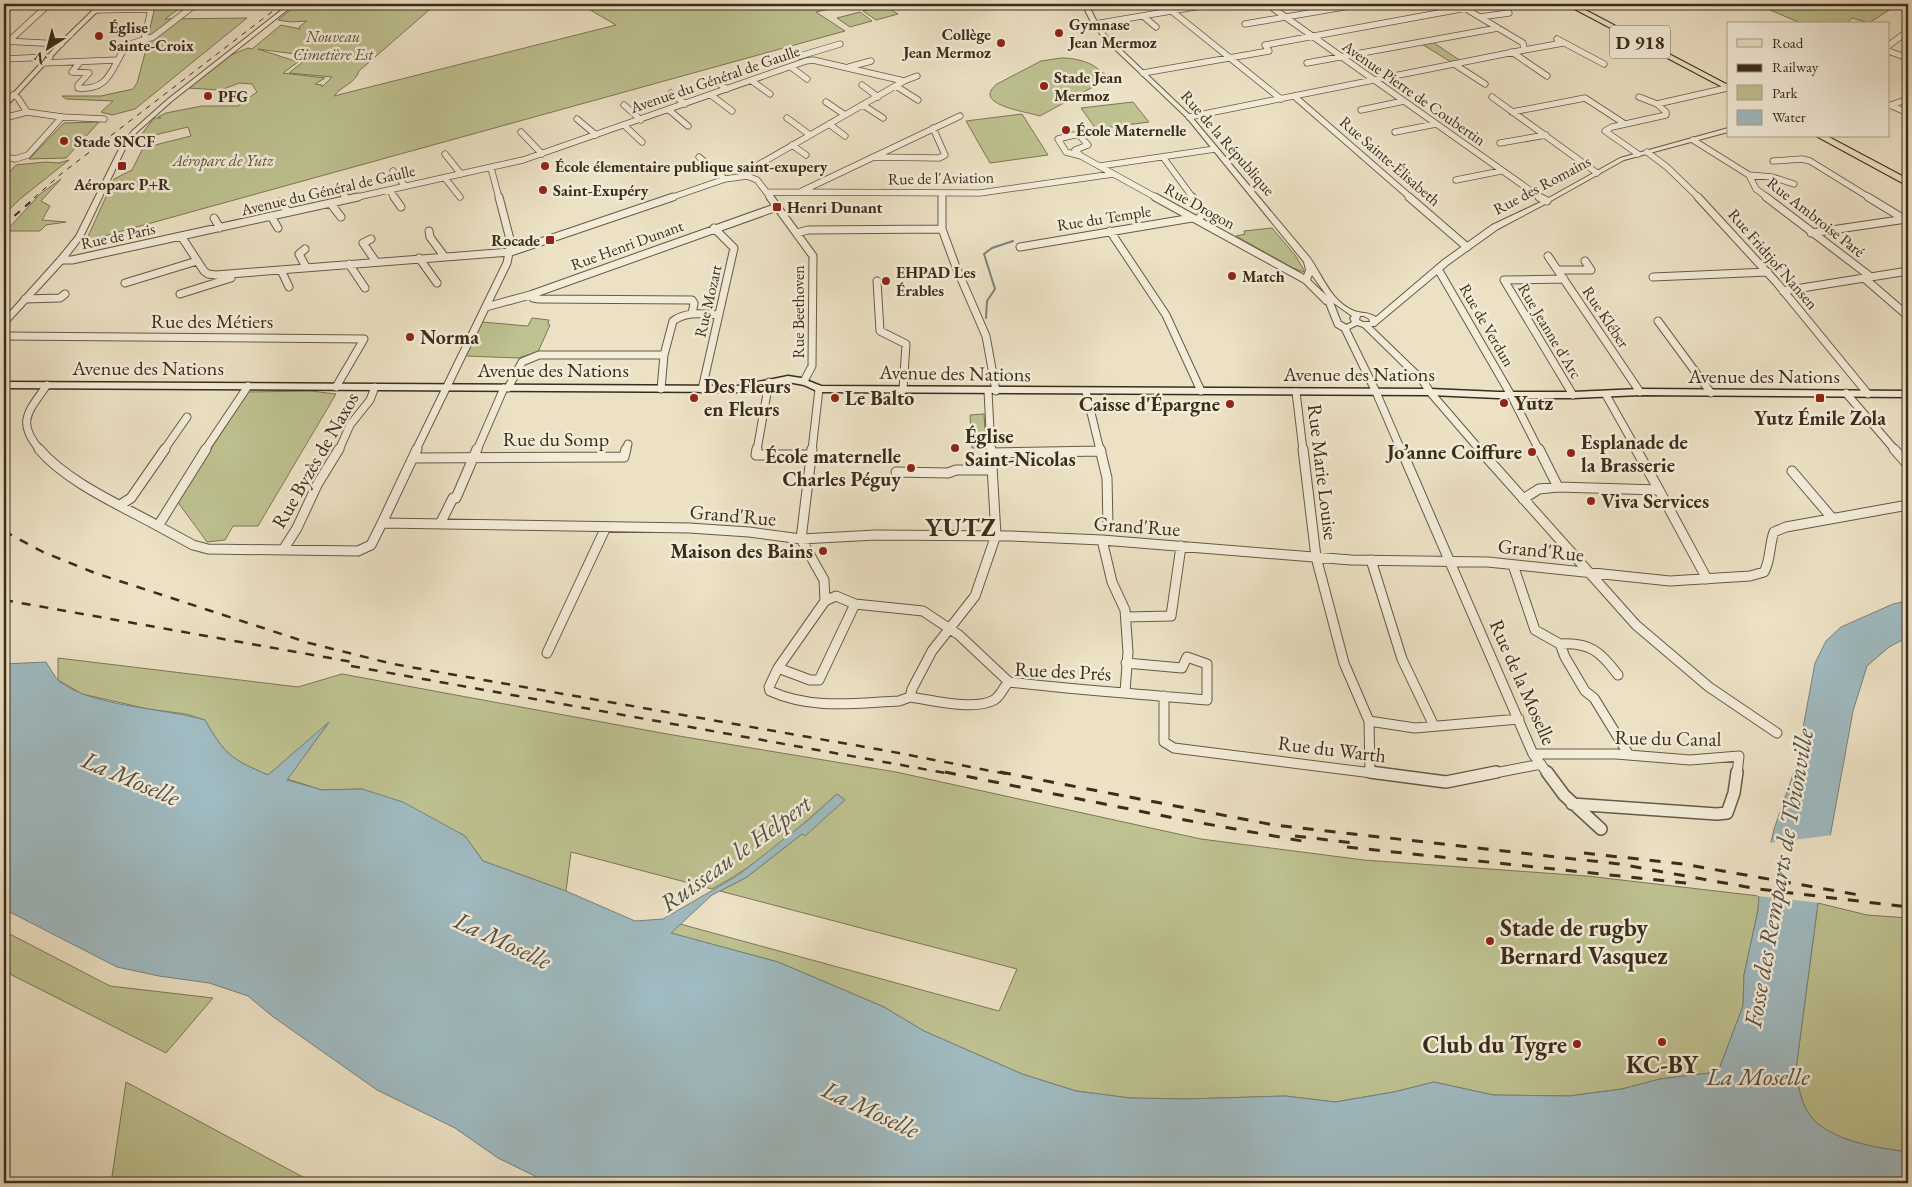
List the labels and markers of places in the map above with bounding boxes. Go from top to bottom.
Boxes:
place label: Gymnase Jean Mermoz [1067,14,1157,53]
place label: Église Sainte-Croix [109,17,194,56]
place label: Collège Jean Mermoz [901,24,991,63]
marker: Gymnase Jean Mermoz [1053,27,1065,39]
marker: Église Sainte-Croix [93,30,105,42]
marker: Collège Jean Mermoz [995,37,1007,49]
place label: Stade Jean Mermoz [1054,67,1122,106]
marker: Stade Jean Mermoz [1038,80,1050,92]
place label: PFG [218,86,248,107]
marker: PFG [202,90,214,102]
place label: École Maternelle [1076,120,1186,141]
marker: École Maternelle [1060,124,1072,136]
place label: Stade SNCF [74,131,155,152]
marker: Stade SNCF [58,135,70,147]
place label: École élementaire publique saint-exupery [555,156,828,177]
marker: Aéroparc P+R [116,160,128,172]
marker: École élementaire publique saint-exupery [539,160,551,172]
place label: Aéroparc P+R [73,174,171,195]
place label: Saint-Exupéry [553,180,649,201]
marker: Saint-Exupéry [537,184,549,196]
place label: Henri Dunant [787,197,883,218]
marker: Henri Dunant [771,201,783,213]
place label: Rocade [491,230,540,251]
marker: Rocade [544,234,556,246]
place label: EHPAD Les Érables [896,262,976,301]
place label: Match [1242,266,1285,287]
marker: Match [1226,270,1238,282]
marker: EHPAD Les Érables [880,275,892,287]
place label: Norma [420,324,479,350]
marker: Norma [404,331,416,343]
place label: Des Fleurs en Fleurs [704,373,791,422]
place label: Le Balto [845,385,914,411]
place label: Yutz [1514,390,1553,416]
place label: Caisse d'Épargne [1079,391,1220,417]
marker: Des Fleurs en Fleurs [688,392,700,404]
marker: Le Balto [829,392,841,404]
marker: Yutz Émile Zola [1814,392,1826,404]
marker: Yutz [1498,397,1510,409]
marker: Caisse d'Épargne [1224,398,1236,410]
place label: Yutz Émile Zola [1754,405,1886,431]
place label: Église Saint-Nicolas [965,423,1076,472]
place label: Esplanade de la Brasserie [1581,429,1688,478]
place label: Jo’anne Coiffure [1385,439,1522,465]
marker: Église Saint-Nicolas [949,442,961,454]
place label: École maternelle Charles Péguy [765,443,901,492]
marker: Jo’anne Coiffure [1526,446,1538,458]
marker: Esplanade de la Brasserie [1565,447,1577,459]
marker: École maternelle Charles Péguy [905,462,917,474]
place label: Viva Services [1601,488,1709,514]
marker: Viva Services [1585,495,1597,507]
place label: Maison des Bains [670,538,813,564]
marker: Maison des Bains [817,545,829,557]
place label: Stade de rugby Bernard Vasquez [1500,912,1668,972]
marker: Stade de rugby Bernard Vasquez [1484,935,1496,947]
place label: Club du Tygre [1423,1029,1567,1061]
marker: KC-BY [1656,1036,1668,1048]
marker: Club du Tygre [1571,1038,1583,1050]
place label: KC-BY [1626,1049,1699,1080]

